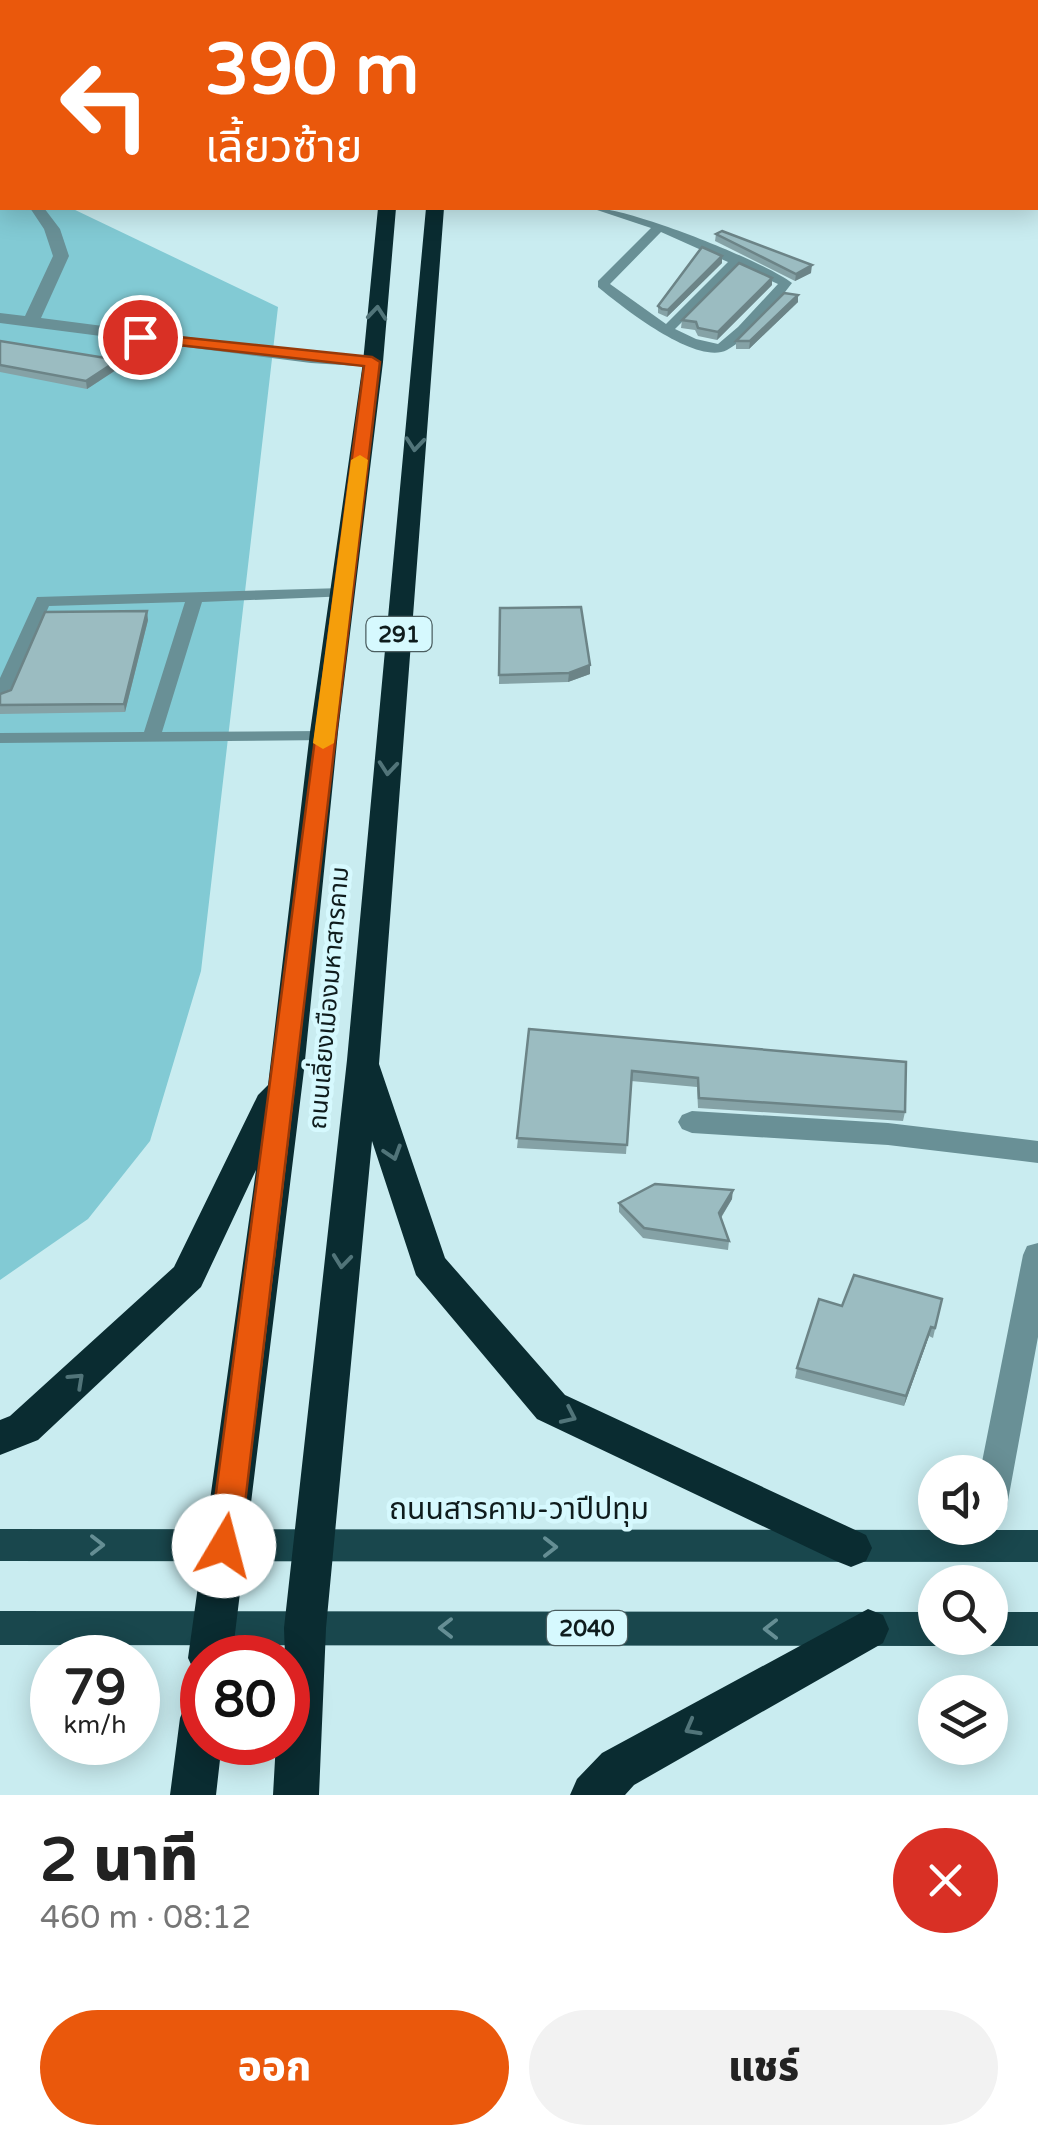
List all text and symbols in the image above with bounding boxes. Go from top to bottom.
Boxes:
text: 390 m [205,29,419,113]
icon: left [40,40,170,170]
text: เลี้ยวซ้าย [205,121,362,175]
pin [98,295,183,380]
one-way arrow [366,305,388,321]
icon: arrive [113,310,168,365]
one-way arrow [405,437,427,453]
road number: 291 [366,617,432,651]
one-way arrow [378,760,399,776]
street label: ถนนเลี่ยงเมืองมหาสารคาม [300,865,355,1131]
one-way arrow [382,1143,402,1160]
one-way arrow [332,1254,353,1270]
one-way arrow [65,1373,84,1391]
one-way arrow [559,1403,577,1423]
map controls [918,1455,1008,1765]
button: sound [918,1455,1008,1545]
street label: ถนนสารคาม-วาปีปทุม [389,1491,649,1528]
position arrow [172,1494,276,1598]
one-way arrow [90,1534,106,1556]
one-way arrow [542,1536,558,1558]
button: search [918,1565,1008,1655]
road number: 2040 [547,1611,627,1645]
one-way arrow [437,1617,452,1639]
one-way arrow [762,1618,778,1640]
speed limit sign: 80 [180,1635,310,1765]
text: 79 [64,1658,126,1718]
button: layers [918,1675,1008,1765]
text: km/h [64,1710,126,1740]
one-way arrow [684,1715,702,1735]
text: 2 นาที [40,1825,199,1897]
button: close [893,1828,998,1933]
text: 460 m · 08:12 [40,1899,252,1937]
button: ออก [40,2010,509,2125]
button: แชร์ [529,2010,998,2125]

